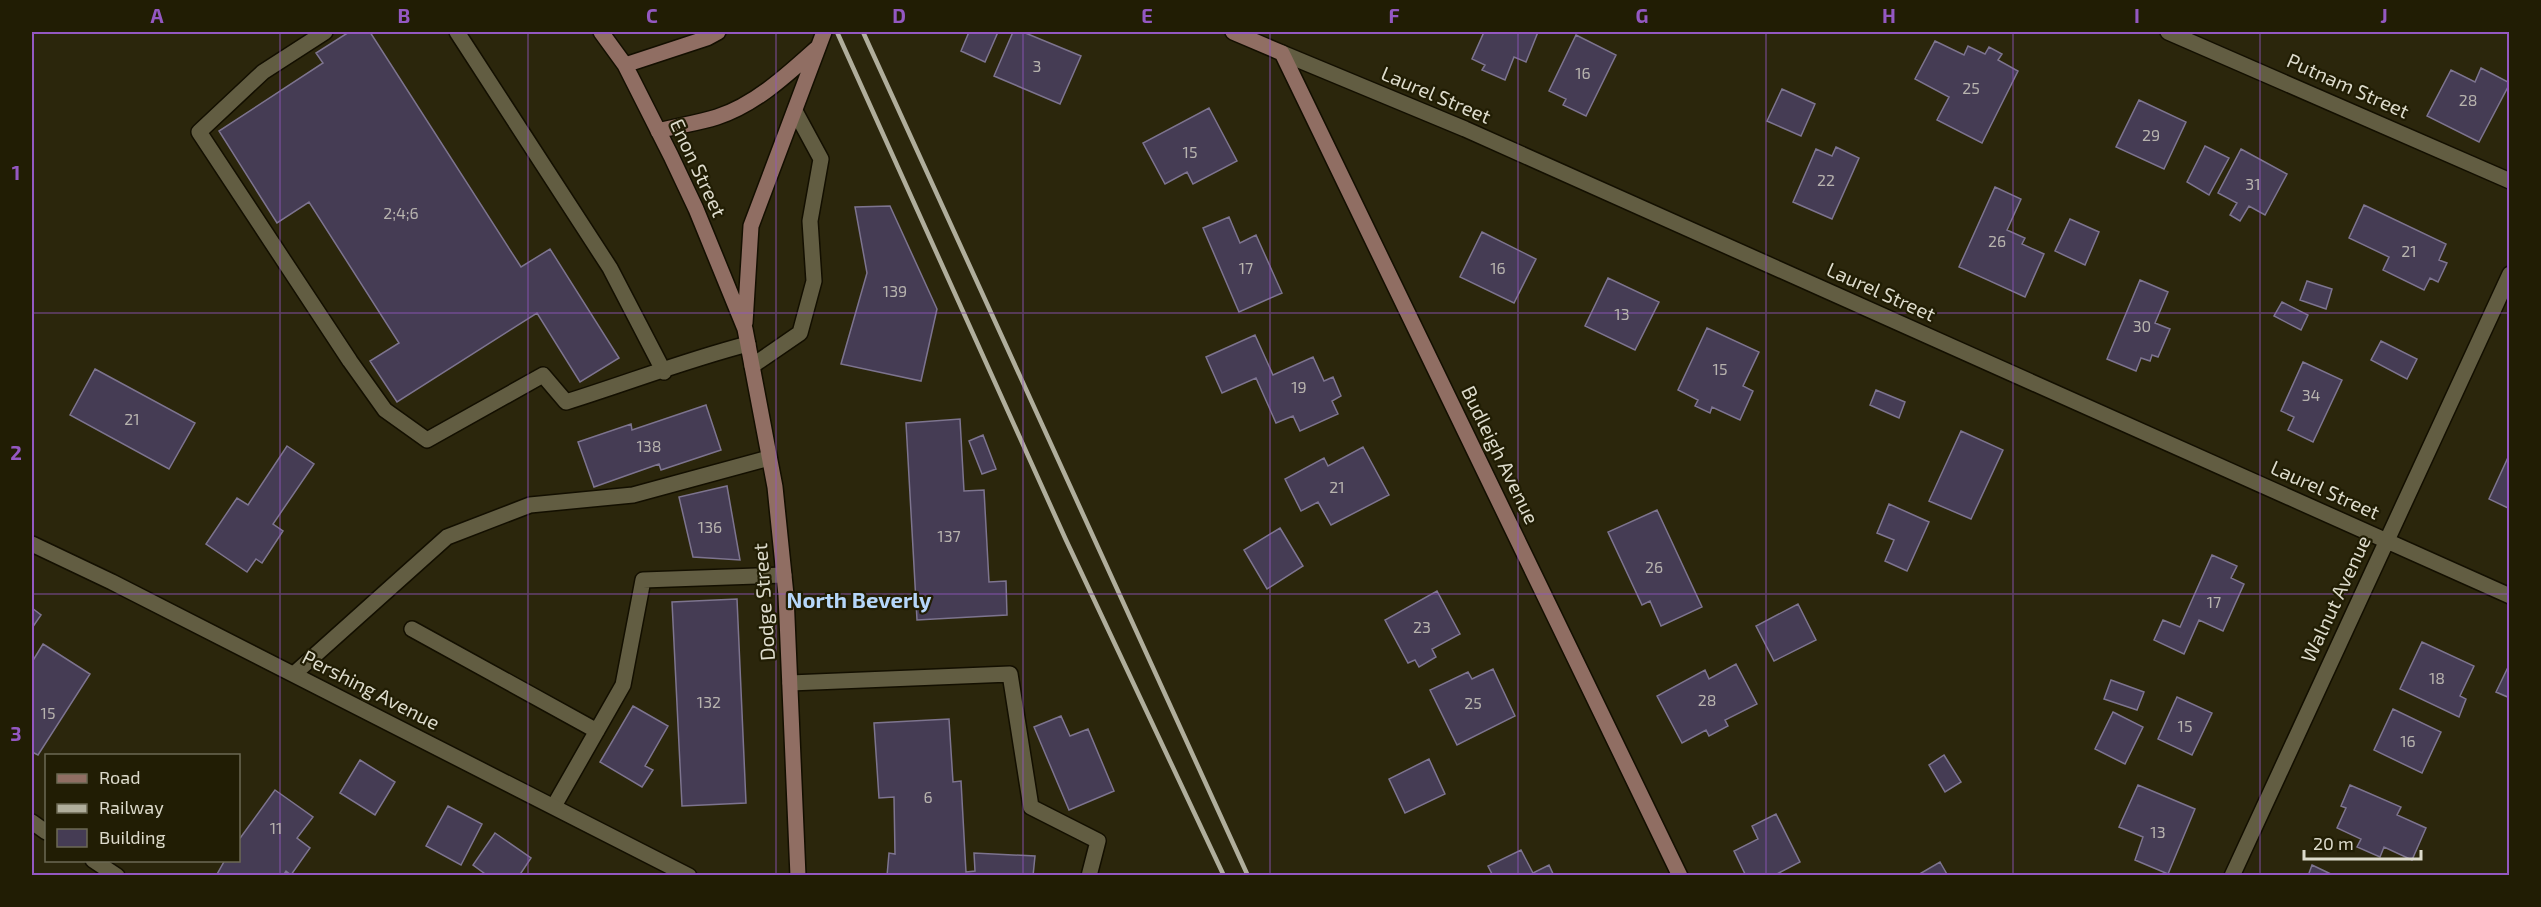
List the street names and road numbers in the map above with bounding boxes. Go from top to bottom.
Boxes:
street label: Putnam Street [2284,47,2413,123]
street label: Laurel Street [1378,60,1495,128]
street label: Enon Street [666,115,732,221]
street label: Laurel Street [1823,256,1940,326]
street label: Budleigh Avenue [1457,382,1545,528]
street label: Laurel Street [2267,454,2384,524]
street label: Walnut Avenue [2295,531,2375,666]
street label: Dodge Street [747,542,779,662]
street label: Pershing Avenue [299,644,444,734]

